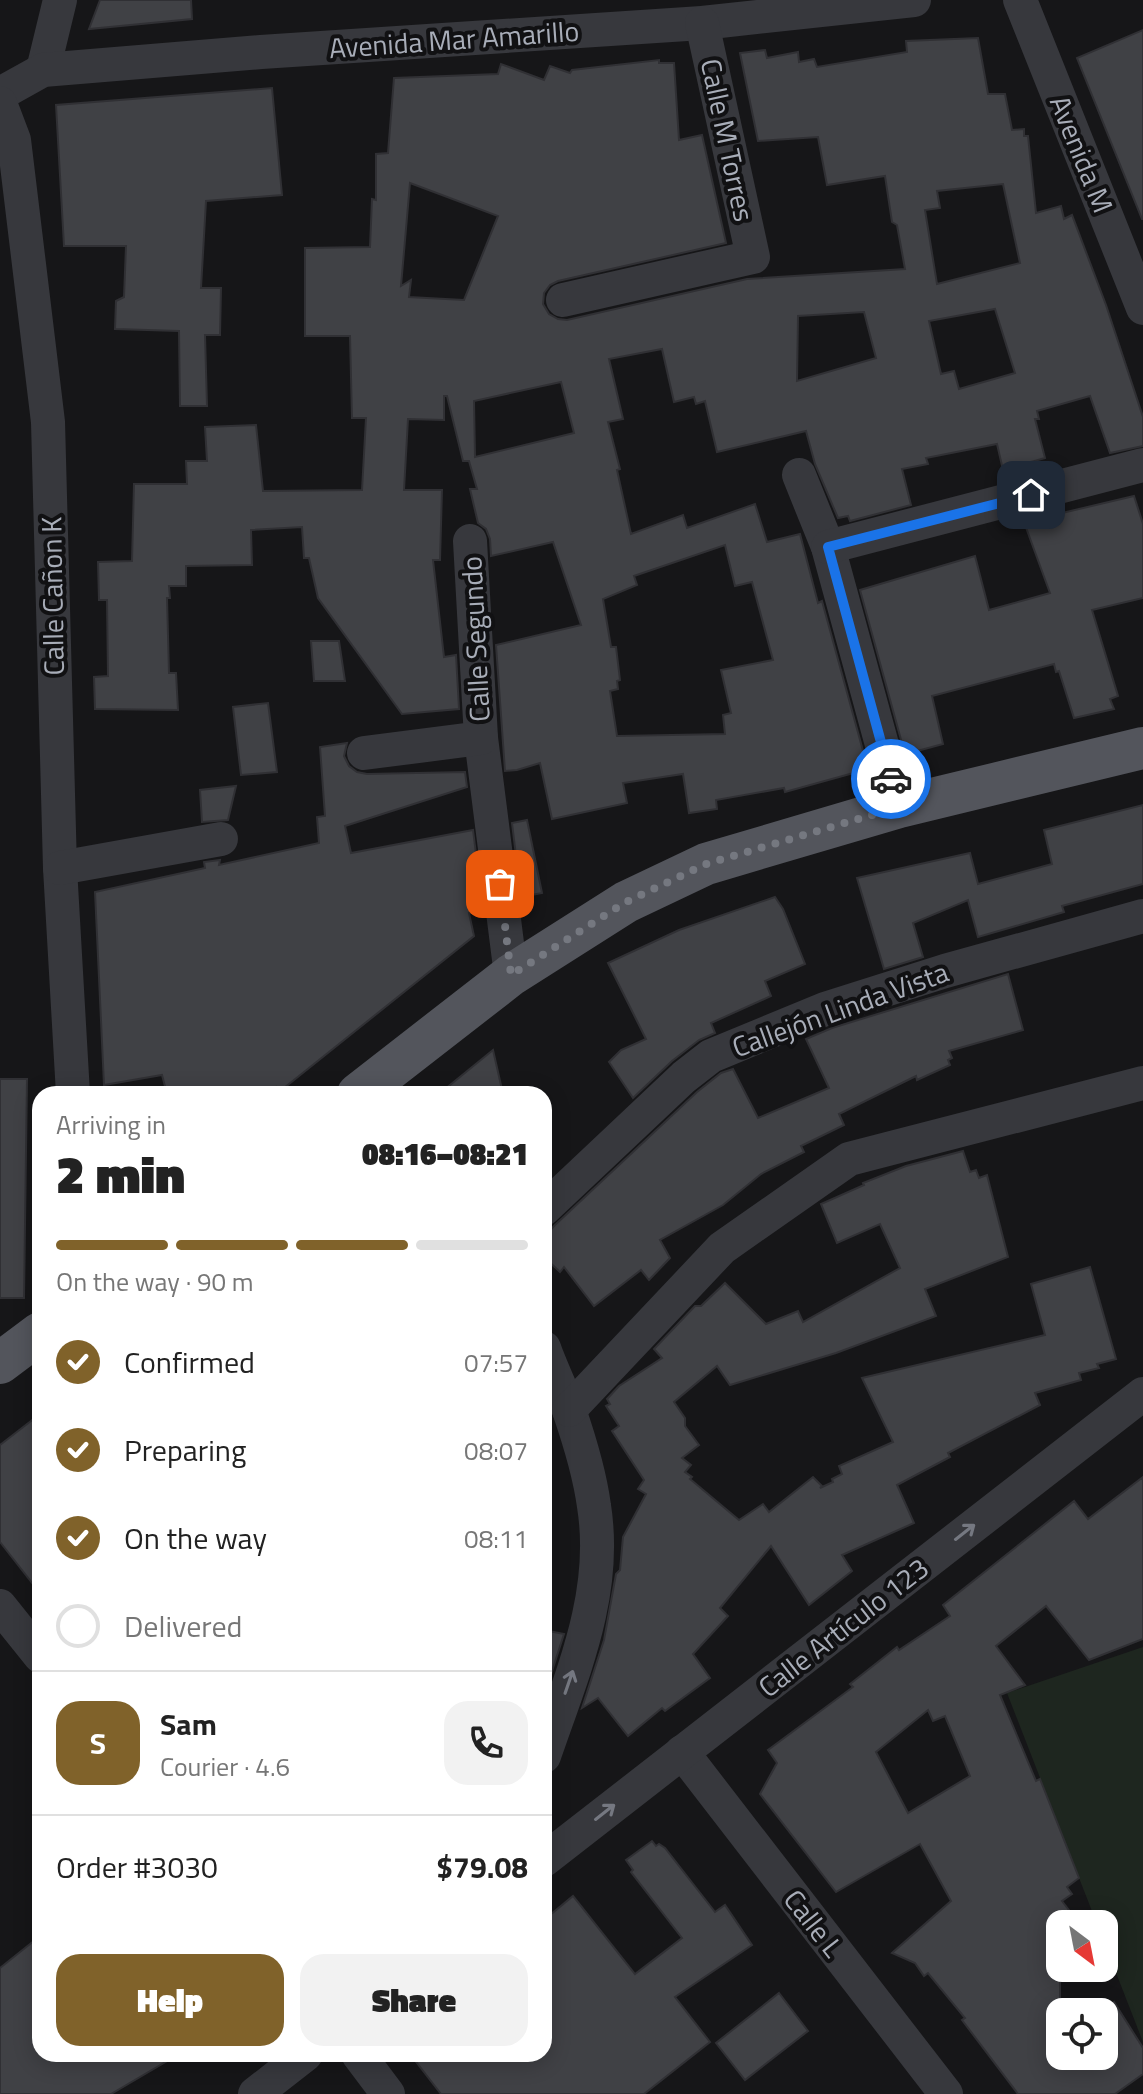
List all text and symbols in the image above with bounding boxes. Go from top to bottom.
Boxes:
street label: Avenida Mar Amarillo [327,9,581,69]
street label: Calle M Torres [690,55,766,225]
street label: Avenida M [1039,89,1125,219]
pin [997,461,1065,529]
icon: home [1009,473,1053,517]
street label: Calle Cañon K [29,516,75,676]
street label: Calle Segundo [449,555,501,723]
courier [851,739,931,819]
icon: car [869,757,913,801]
pin [466,850,534,918]
icon: bag [478,862,522,906]
street label: Callejón Linda Vista [726,950,954,1068]
text: Arriving in [56,1105,166,1144]
text: 08:16–08:21 [362,1131,528,1177]
text: 2 min [56,1134,185,1213]
text: On the way · 90 m [56,1262,254,1301]
text: Confirmed [124,1339,255,1385]
icon: check [56,1340,100,1384]
text: 07:57 [464,1343,528,1382]
text: Preparing [124,1427,246,1473]
icon: check [56,1428,100,1472]
text: 08:07 [464,1431,528,1470]
text: On the way [124,1515,267,1561]
icon: check [56,1516,100,1560]
text: 08:11 [464,1519,528,1558]
one-way arrow [954,1524,975,1541]
street label: Calle Artículo 123 [748,1547,938,1707]
text: Delivered [124,1603,242,1649]
one-way arrow [562,1670,577,1695]
text: Sam [160,1701,217,1747]
button: phone [444,1701,528,1785]
text: S [90,1720,106,1766]
text: Courier · 4.6 [160,1747,290,1786]
one-way arrow [594,1804,616,1821]
text: Order #3030 [56,1844,218,1890]
text: $79.08 [436,1844,528,1890]
street label: Calle L [774,1880,855,1967]
north arrow [1046,1910,1118,1982]
map controls [1046,1910,1118,2070]
button: Help [56,1954,284,2046]
button: Share [300,1954,528,2046]
button: locate [1046,1998,1118,2070]

